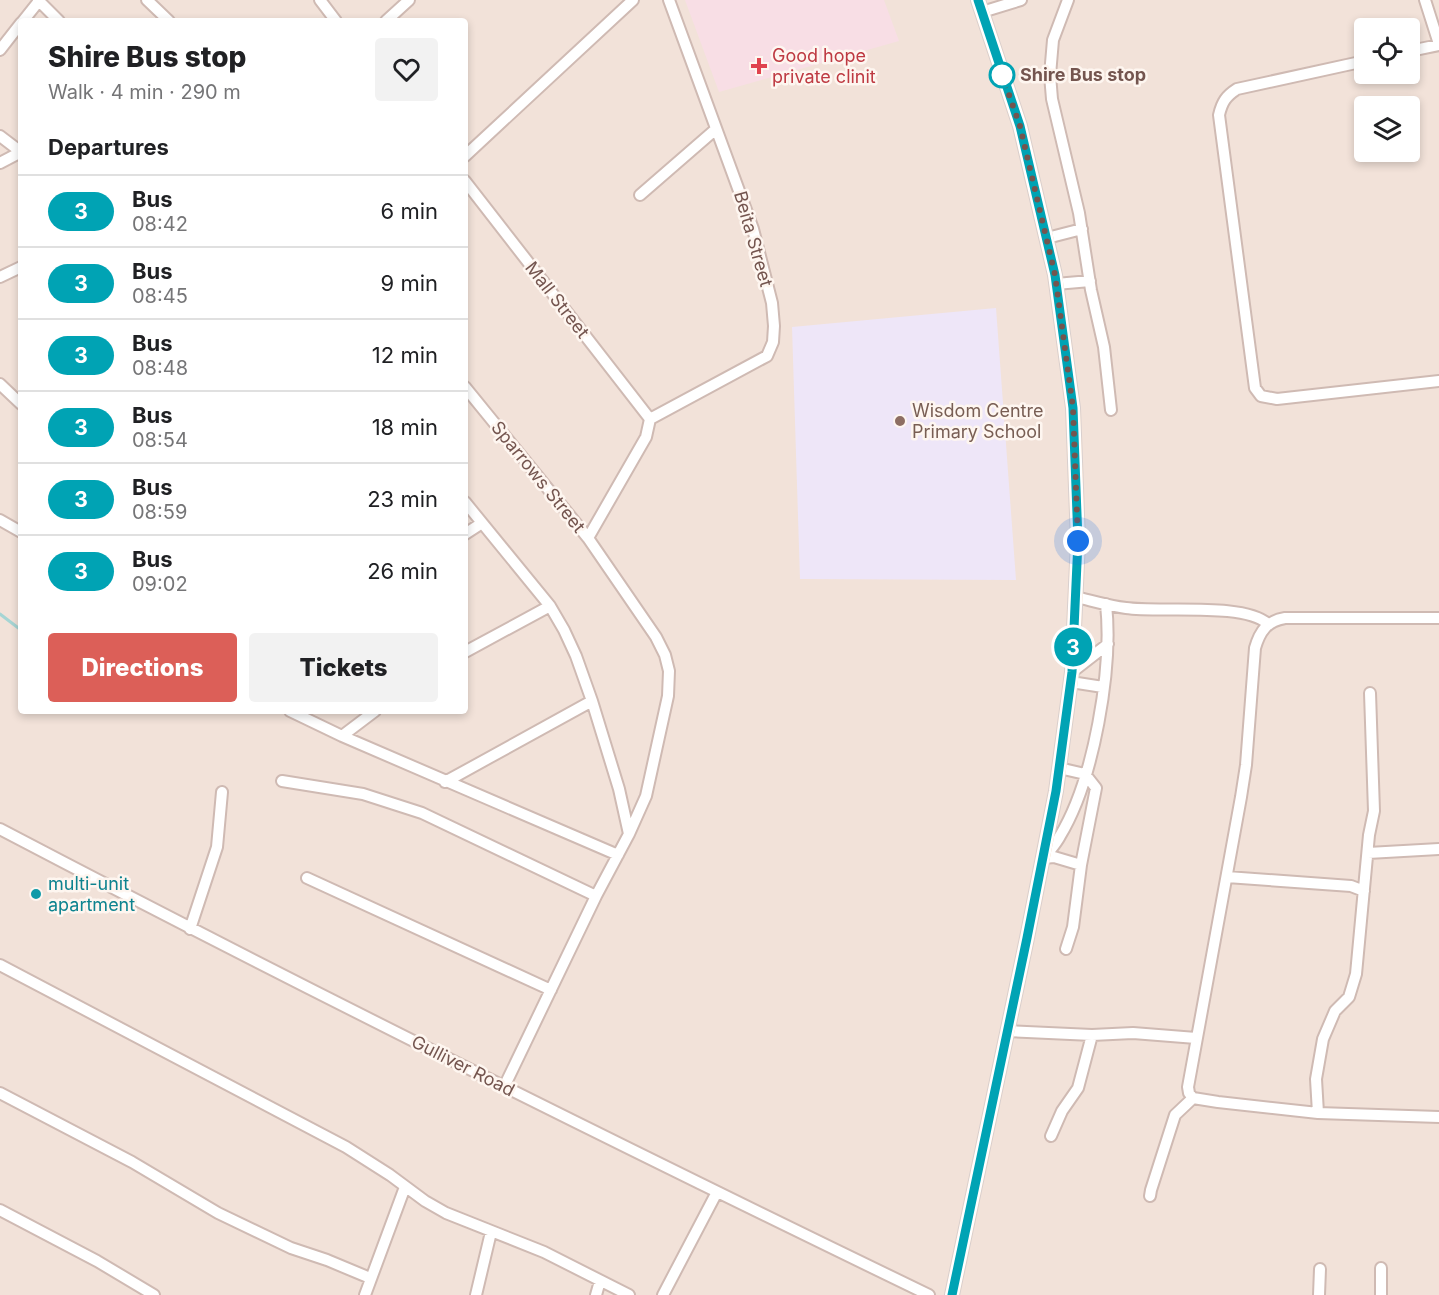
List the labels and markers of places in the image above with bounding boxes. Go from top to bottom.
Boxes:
place label: Good hope private clinit [772,45,876,87]
marker: Good hope private clinit [750,57,768,75]
marker: Shire Bus stop [989,62,1015,88]
place label: Shire Bus stop [1020,64,1146,85]
place label: Wisdom Centre Primary School [912,400,1043,442]
marker: Wisdom Centre Primary School [893,414,907,428]
place label: multi-unit apartment [48,873,135,915]
marker: multi-unit apartment [29,887,43,901]

